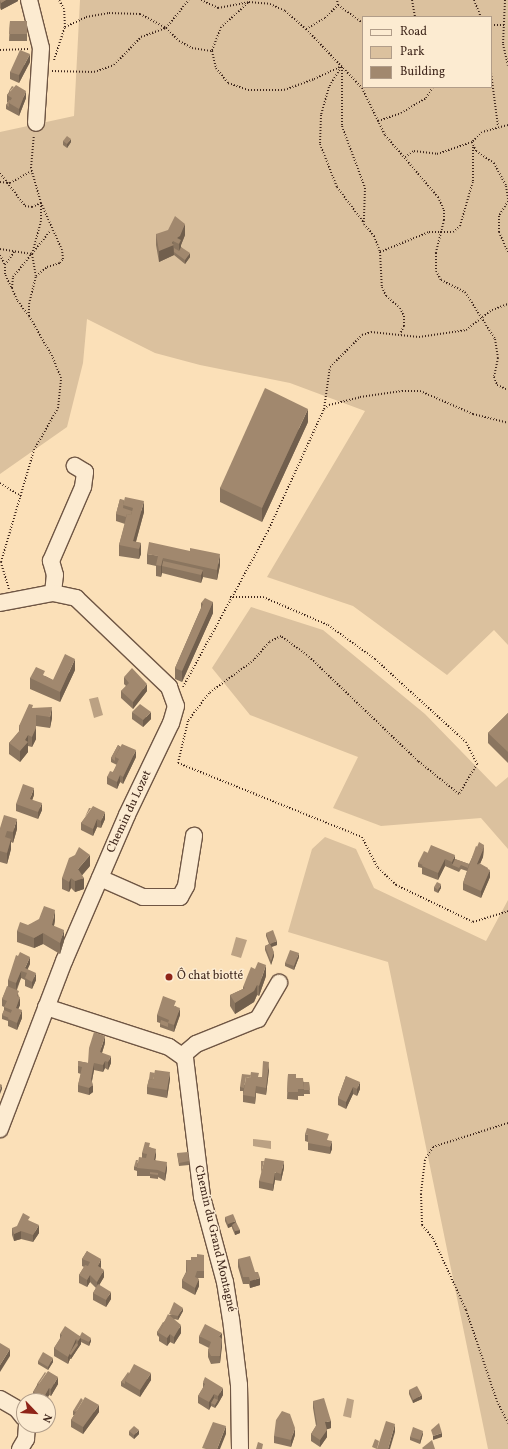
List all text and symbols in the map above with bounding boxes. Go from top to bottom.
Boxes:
legend [362,16,492,88]
text: Road [400,24,427,40]
text: Park [400,44,425,60]
text: Building [400,64,445,80]
street label: Chemin du Lozet [105,768,155,856]
place label: Ô chat biotté [177,970,243,984]
marker: Ô chat biotté [164,972,174,982]
street label: Chemin du Grand Montagné [190,1164,238,1314]
north arrow [16,1393,56,1433]
text: N [38,1411,55,1425]

